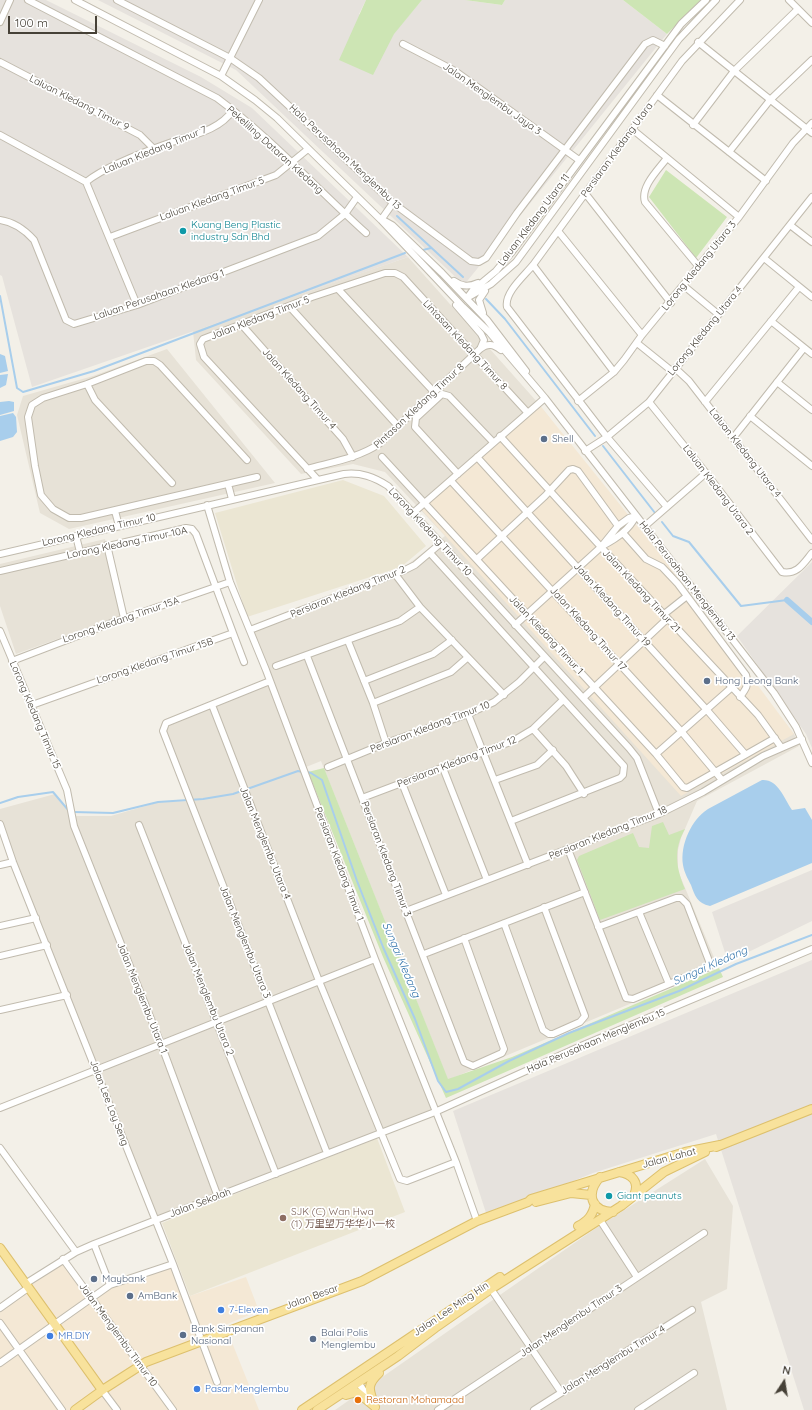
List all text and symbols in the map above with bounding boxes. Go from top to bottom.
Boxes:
scale bar [10,8,99,34]
text: 100 m [15,15,48,30]
street label: Jalan Menglembu Jaya 3 [440,60,544,138]
street label: Laluan Kledang Timur 9 [27,73,131,133]
street label: Persiaran Kledang Utara [579,100,655,200]
street label: Hala Perusahaan Menglembu 13 [286,102,404,212]
street label: Pekeliling Dataran Kledang [224,103,326,197]
street label: Laluan Kledang Timur 7 [102,124,208,176]
street label: Laluan Kledang Utara 11 [496,172,572,268]
street label: Laluan Kledang Timur 5 [158,174,266,224]
place label: Kuang Beng Plastic industry Sdn Bhd [191,219,281,242]
street label: Lorong Kledang Utara 3 [659,219,739,313]
marker: Kuang Beng Plastic industry Sdn Bhd [178,226,188,236]
street label: Laluan Perusahaan Kledang 1 [92,267,226,323]
street label: Lorong Kledang Utara 4 [665,284,745,378]
street label: Jalan Kledang Timur 5 [209,294,311,342]
street label: Lintasan Kledang Timur 8 [420,298,510,392]
street label: Jalan Kledang Timur 4 [259,346,339,432]
street label: Pintasan Kledang Timur 8 [371,361,467,451]
street label: Laluan Kledang Utara 4 [706,406,784,500]
place label: Shell [552,433,574,445]
marker: Shell [539,434,549,444]
street label: Laluan Kledang Utara 2 [680,442,756,538]
street label: Lorong Kledang Timur 10 [386,485,474,579]
street label: Lorong Kledang Timur 10 [41,511,157,549]
street label: Hala Perusahaan Menglembu 13 [636,519,738,643]
street label: Lorong Kledang Timur 10A [66,524,188,562]
street label: Jalan Kledang Timur 21 [599,547,683,635]
street label: Jalan Kledang Timur 19 [571,560,653,650]
street label: Persiaran Kledang Timur 2 [289,563,407,621]
street label: Jalan Kledang Timur 17 [547,585,629,673]
street label: Jalan Kledang Timur 1 [506,593,586,677]
street label: Lorong Kledang Timur 15A [61,594,181,646]
street label: Lorong Kledang Timur 15B [95,635,215,687]
street label: Lorong Kledang Timur 15 [7,659,63,771]
place label: Hong Leong Bank [715,675,798,687]
marker: Hong Leong Bank [702,676,712,686]
street label: Persiaran Kledang Timur 10 [368,699,492,755]
street label: Persiaran Kledang Timur 12 [396,734,518,790]
street label: Jalan Menglembu Utara 4 [237,785,293,901]
street label: Persiaran Kledang Timur 3 [358,800,414,918]
street label: Persiaran Kledang Timur 18 [547,804,669,862]
street label: Persiaran Kledang Timur 1 [312,805,366,923]
street label: Jalan Menglembu Utara 3 [217,884,273,1000]
water label: Sungai Kledang [379,920,423,1000]
street label: Jalan Menglembu Utara 1 [114,941,170,1055]
street label: Jalan Menglembu Utara 2 [180,941,236,1057]
water label: Sungai Kledang [671,944,749,988]
street label: Hala Perusahaan Menglembu 15 [525,1006,667,1076]
street label: Jalan Lee Loy Seng [87,1058,131,1148]
street label: Jalan Lahat [641,1145,697,1171]
street label: Jalan Sekolah [167,1186,233,1220]
place label: Giant peanuts [617,1190,682,1202]
marker: Giant peanuts [604,1191,614,1201]
place label: SJK (C) Wan Hwa (1) 万里望万华华小一校 [291,1206,395,1230]
marker: SJK (C) Wan Hwa (1) 万里望万华华小一校 [278,1213,288,1223]
place label: Maybank [102,1273,145,1285]
marker: Maybank [89,1274,99,1284]
street label: Jalan Lee Ming Hin [411,1279,491,1339]
street label: Jalan Menglembu Timur 10 [76,1281,160,1389]
street label: Jalan Besar [284,1282,340,1312]
street label: Jalan Menglembu Timur 3 [518,1282,624,1360]
place label: AmBank [138,1290,177,1302]
marker: AmBank [125,1291,135,1301]
place label: 7-Eleven [229,1304,268,1316]
marker: 7-Eleven [216,1305,226,1315]
place label: Bank Simpanan Nasional [191,1323,264,1346]
street label: Jalan Menglembu Timur 4 [559,1323,667,1397]
place label: Balai Polis Menglembu [321,1327,376,1350]
place label: MR.DIY [58,1330,90,1342]
marker: Bank Simpanan Nasional [178,1330,188,1340]
marker: MR.DIY [45,1331,55,1341]
marker: Balai Polis Menglembu [308,1334,318,1344]
north arrow [764,1362,804,1402]
text: N [781,1363,792,1378]
place label: Pasar Menglembu [205,1383,289,1395]
marker: Pasar Menglembu [192,1384,202,1394]
place label: Restoran Mohamaad [366,1394,464,1406]
marker: Restoran Mohamaad [353,1395,363,1405]

